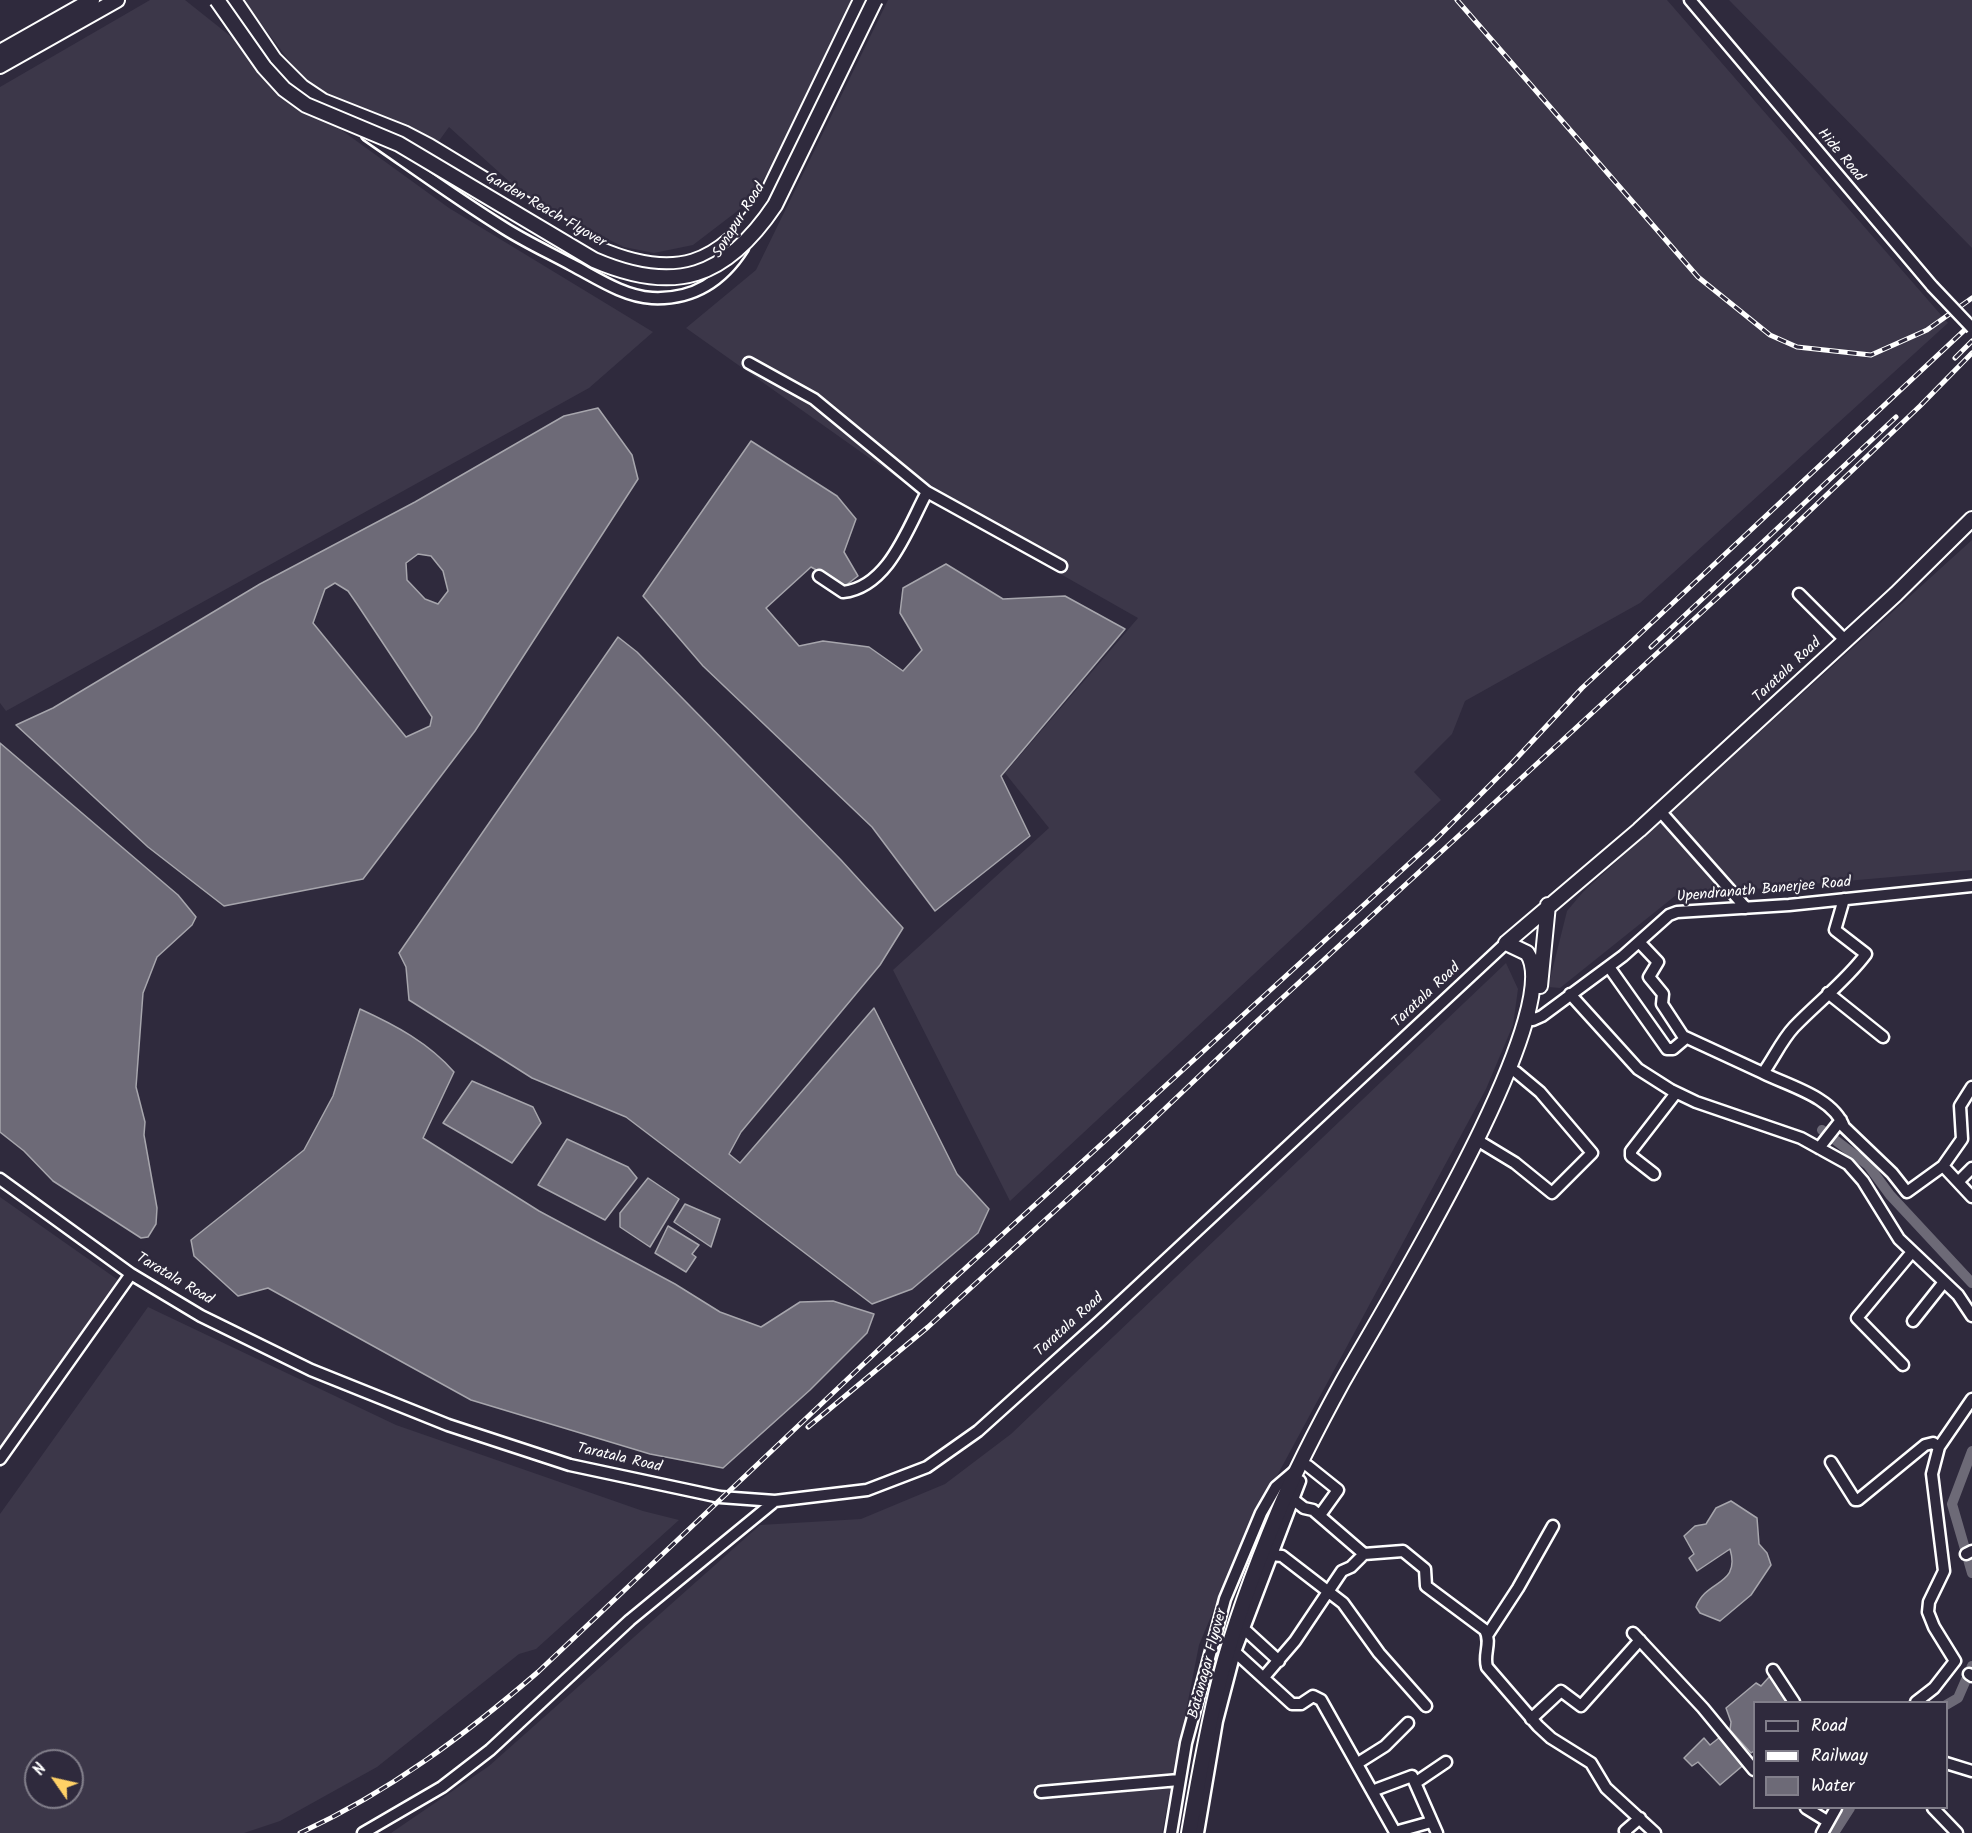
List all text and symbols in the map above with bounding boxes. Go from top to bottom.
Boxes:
street label: Hide Road [1813,126,1867,186]
street label: Garden Reach Flyover [482,169,608,253]
street label: Sonapur Road [710,180,770,262]
street label: Taratala Road [1750,635,1826,707]
street label: Upendranath Banerjee Road [1676,874,1852,908]
street label: Taratala Road [1389,960,1465,1032]
street label: Taratala Road [132,1250,216,1310]
street label: Taratala Road [1032,1290,1108,1362]
street label: Taratala Road [575,1440,663,1478]
street label: Batanagar Flyover [1186,1607,1232,1721]
legend [1753,1701,1948,1809]
text: Road [1811,1712,1847,1741]
text: Railway [1811,1742,1868,1771]
north arrow [24,1749,84,1809]
text: N [27,1759,54,1781]
text: Water [1811,1772,1855,1801]

